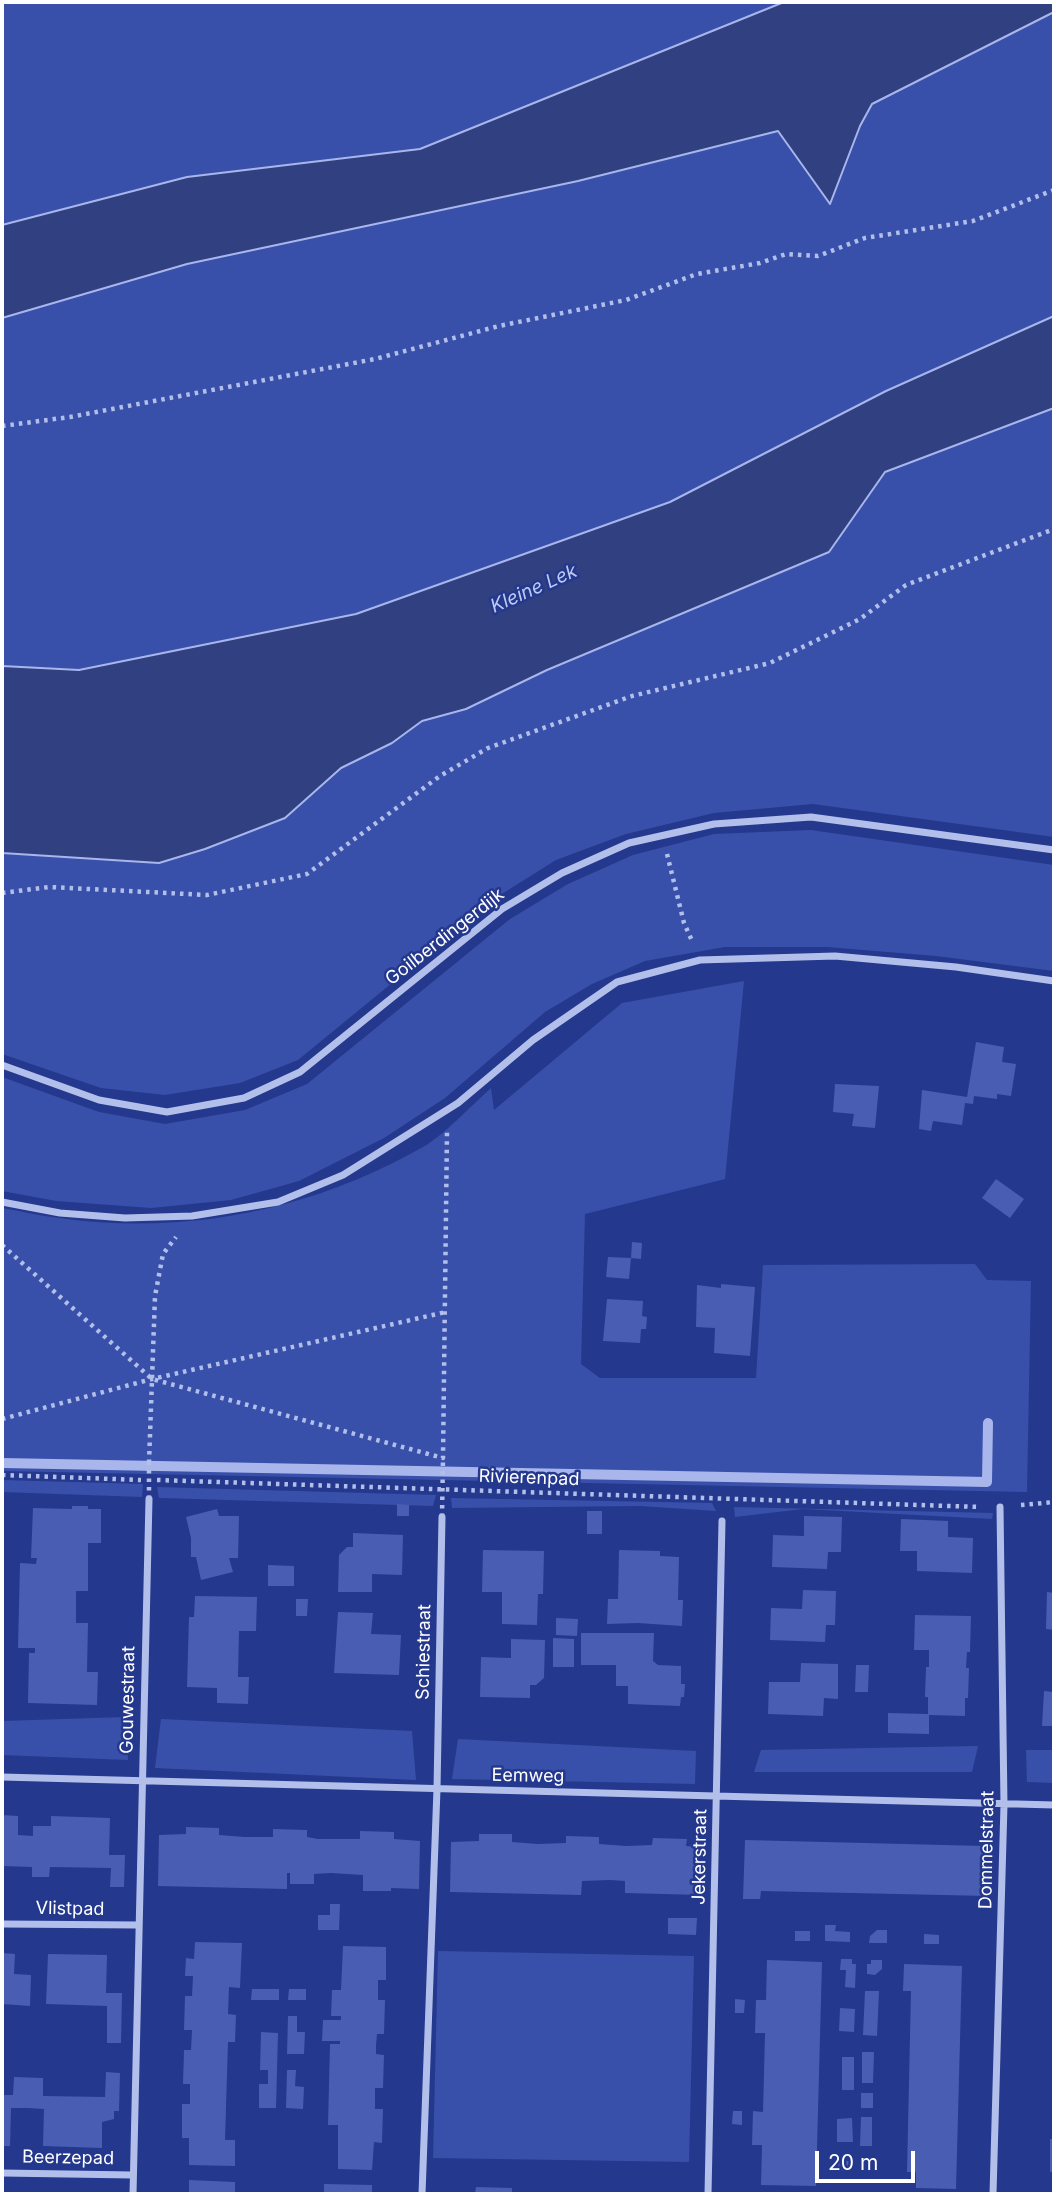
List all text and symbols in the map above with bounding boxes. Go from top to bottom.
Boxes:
water label: Kleine Lek [487,560,581,618]
street label: Goilberdingerdijk [381,884,509,990]
street label: Rivierenpad [478,1465,580,1491]
street label: Schiestraat [412,1604,436,1700]
street label: Gouwestraat [116,1646,140,1754]
street label: Eemweg [491,1765,565,1787]
street label: Dommelstraat [975,1791,999,1909]
street label: Jekerstraat [688,1809,712,1905]
street label: Vlistpad [35,1898,105,1920]
scale bar [818,2136,918,2180]
street label: Beerzepad [22,2146,114,2170]
text: 20 m [828,2150,878,2175]

